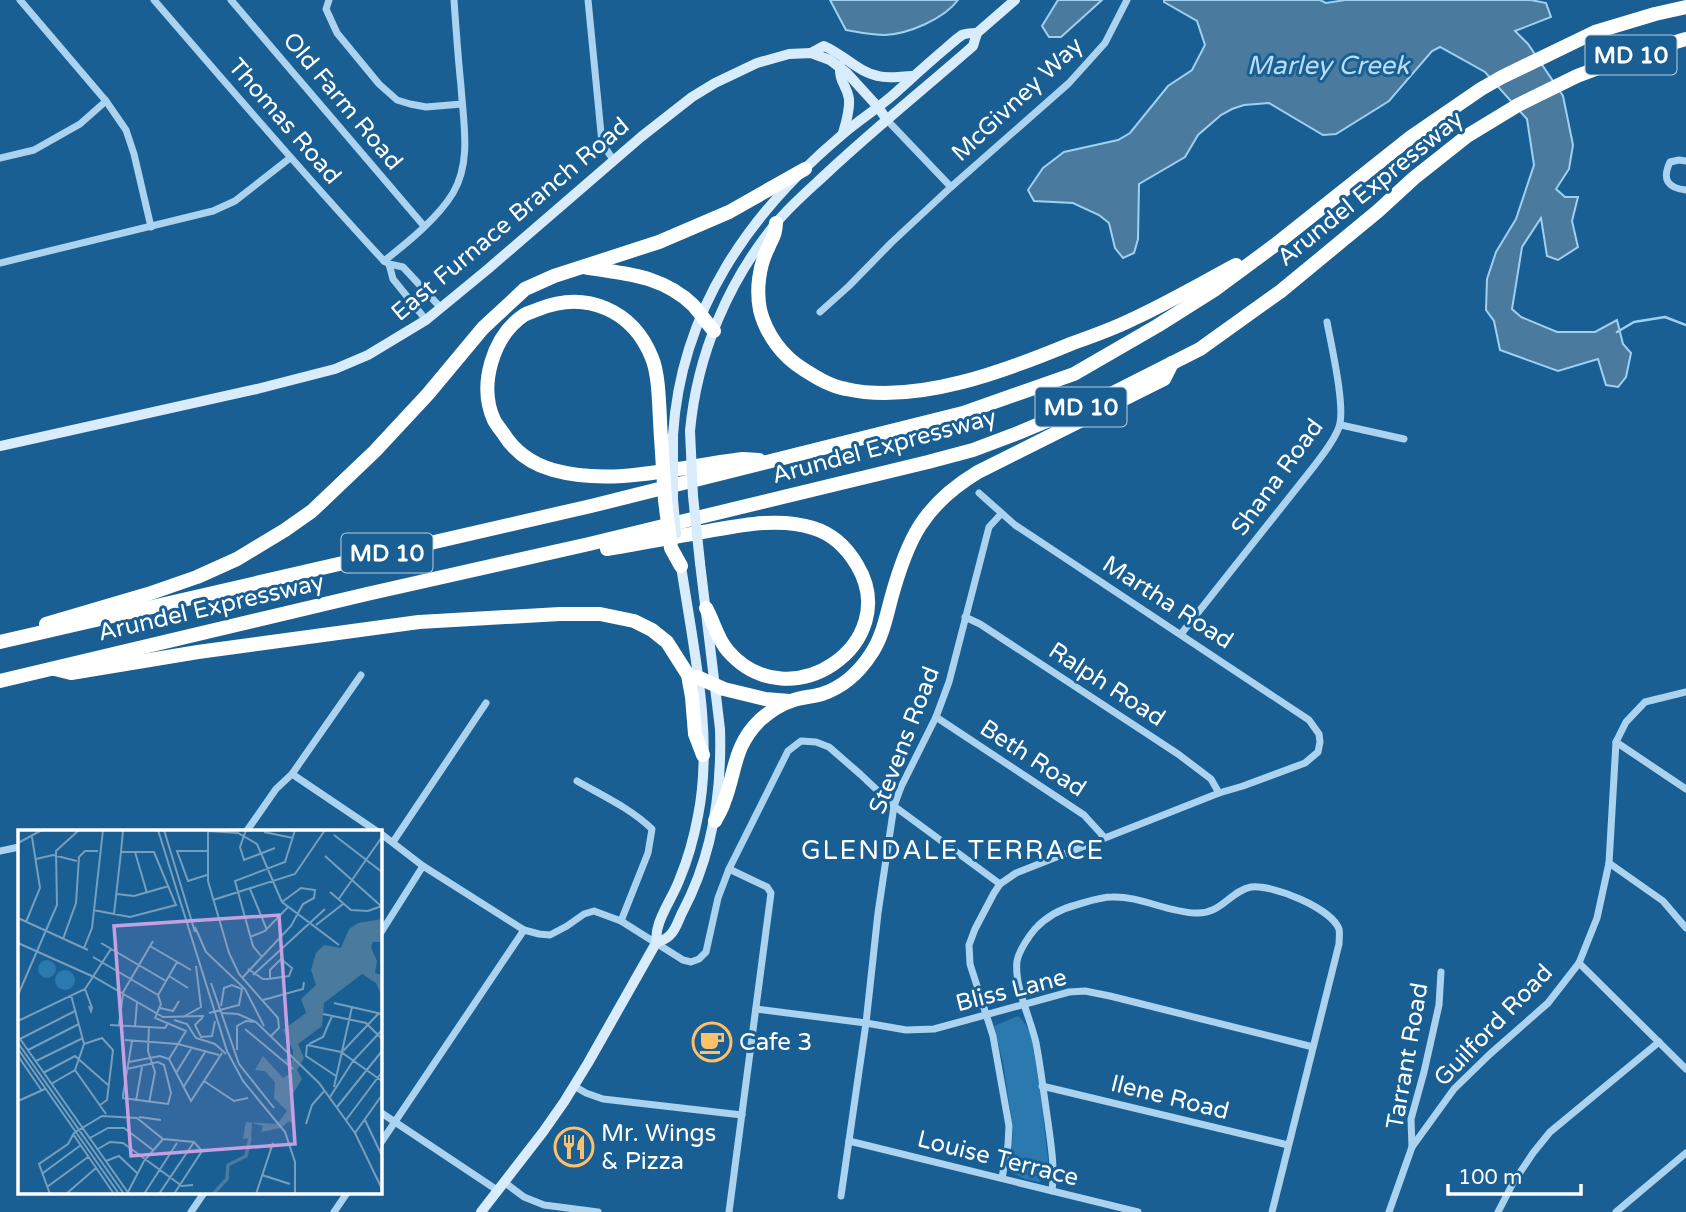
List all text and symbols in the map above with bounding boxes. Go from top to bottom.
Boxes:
street label: Old Farm Road [277,27,409,176]
street label: McGivney Way [946,31,1089,168]
road number: MD 10 [1586,36,1676,74]
water label: Marley Creek [1247,50,1411,81]
street label: Thomas Road [222,52,347,190]
street label: Arundel Expressway [1271,104,1469,272]
street label: East Furnace Branch Road [386,111,635,327]
road number: MD 10 [1036,388,1126,426]
street label: Arundel Expressway [769,403,1000,490]
street label: Shana Road [1225,413,1330,541]
road number: MD 10 [342,534,432,572]
street label: Martha Road [1097,549,1238,655]
street label: Arundel Expressway [95,567,327,648]
street label: Ralph Road [1043,636,1170,733]
street label: Stevens Road [863,662,946,818]
street label: Beth Road [974,713,1091,803]
inset map [18,830,382,1194]
district label: GLENDALE TERRACE [801,835,1105,866]
street label: Guilford Road [1428,958,1559,1092]
street label: Bliss Lane [953,963,1070,1018]
street label: Tarrant Road [1380,981,1435,1132]
cafe icon: Cafe 3 [691,1021,733,1063]
place label: Cafe 3 [739,1028,812,1057]
street label: Ilene Road [1108,1069,1232,1126]
place label: Mr. Wings & Pizza [601,1119,716,1176]
street label: Louise Terrace [914,1124,1082,1193]
restaurant icon: Mr. Wings & Pizza [553,1126,595,1168]
scale bar [1448,1152,1581,1196]
text: 100 m [1458,1165,1522,1190]

